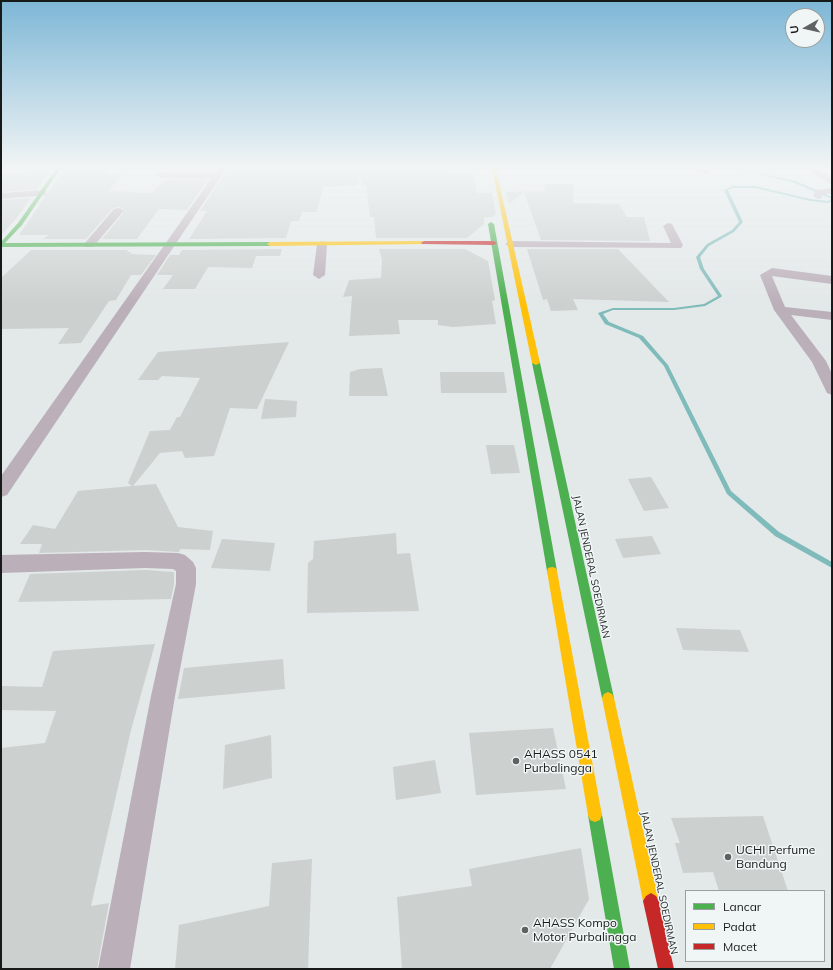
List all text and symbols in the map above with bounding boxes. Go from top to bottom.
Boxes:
north arrow [785,8,825,48]
text: U [787,25,802,35]
street label: JALAN JENDERAL SOEDIRMAN [570,494,612,640]
place label: AHASS 0541 Purbalingga [524,747,598,775]
marker: AHASS 0541 Purbalingga [511,756,521,766]
street label: JALAN JENDERAL SOEDIRMAN [638,810,680,956]
place label: UCHI Perfume Bandung [736,843,815,871]
marker: UCHI Perfume Bandung [723,852,733,862]
legend [685,890,825,962]
text: Lancar [723,899,761,914]
place label: AHASS Kompo Motor Purbalingga [533,916,636,944]
text: Padat [723,919,756,934]
marker: AHASS Kompo Motor Purbalingga [520,925,530,935]
text: Macet [723,939,757,954]

